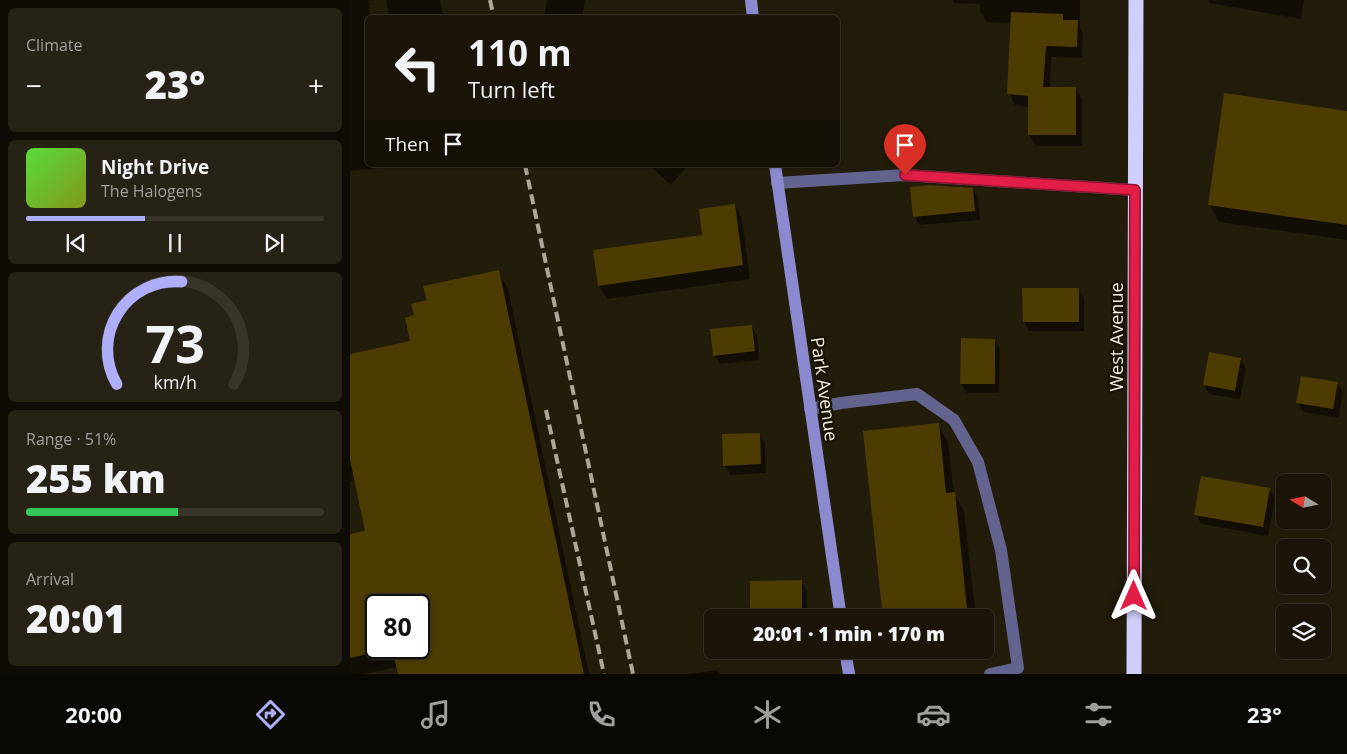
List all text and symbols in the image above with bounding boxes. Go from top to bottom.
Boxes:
text: 110 m [468,29,572,76]
text: Climate [26,34,83,56]
icon: left [385,35,450,100]
text: 23° [145,58,205,110]
text: − [26,66,42,104]
text: + [308,66,324,104]
text: Turn left [468,74,555,104]
pin [884,124,926,175]
icon: arrive [439,130,467,158]
text: Then [385,131,429,157]
icon: arrive [891,131,919,159]
text: Night Drive [101,154,209,180]
text: The Halogens [101,180,202,202]
icon: previous [62,229,90,257]
icon: pause [161,229,189,257]
icon: next [260,229,288,257]
street label: West Avenue [1104,282,1128,392]
text: 73 [145,307,205,378]
street label: Park Avenue [806,335,844,443]
text: km/h [153,370,197,394]
text: Range · 51% [26,428,116,450]
text: 255 km [26,452,166,504]
north arrow [1276,474,1331,529]
map controls [1276,474,1331,659]
button: search [1276,539,1331,594]
text: Arrival [26,568,74,590]
position arrow [1107,569,1159,621]
text: 20:01 [26,592,126,644]
speed limit sign: 80 [365,594,430,659]
button: layers [1276,604,1331,659]
text: 20:01 · 1 min · 170 m [753,621,945,647]
icon: directions [253,697,288,732]
icon: music [418,697,453,732]
icon: phone [584,697,619,732]
icon: climate [750,697,785,732]
icon: car [916,697,951,732]
icon: filters [1081,697,1116,732]
text: 20:00 [65,699,122,729]
text: 23° [1247,699,1282,729]

